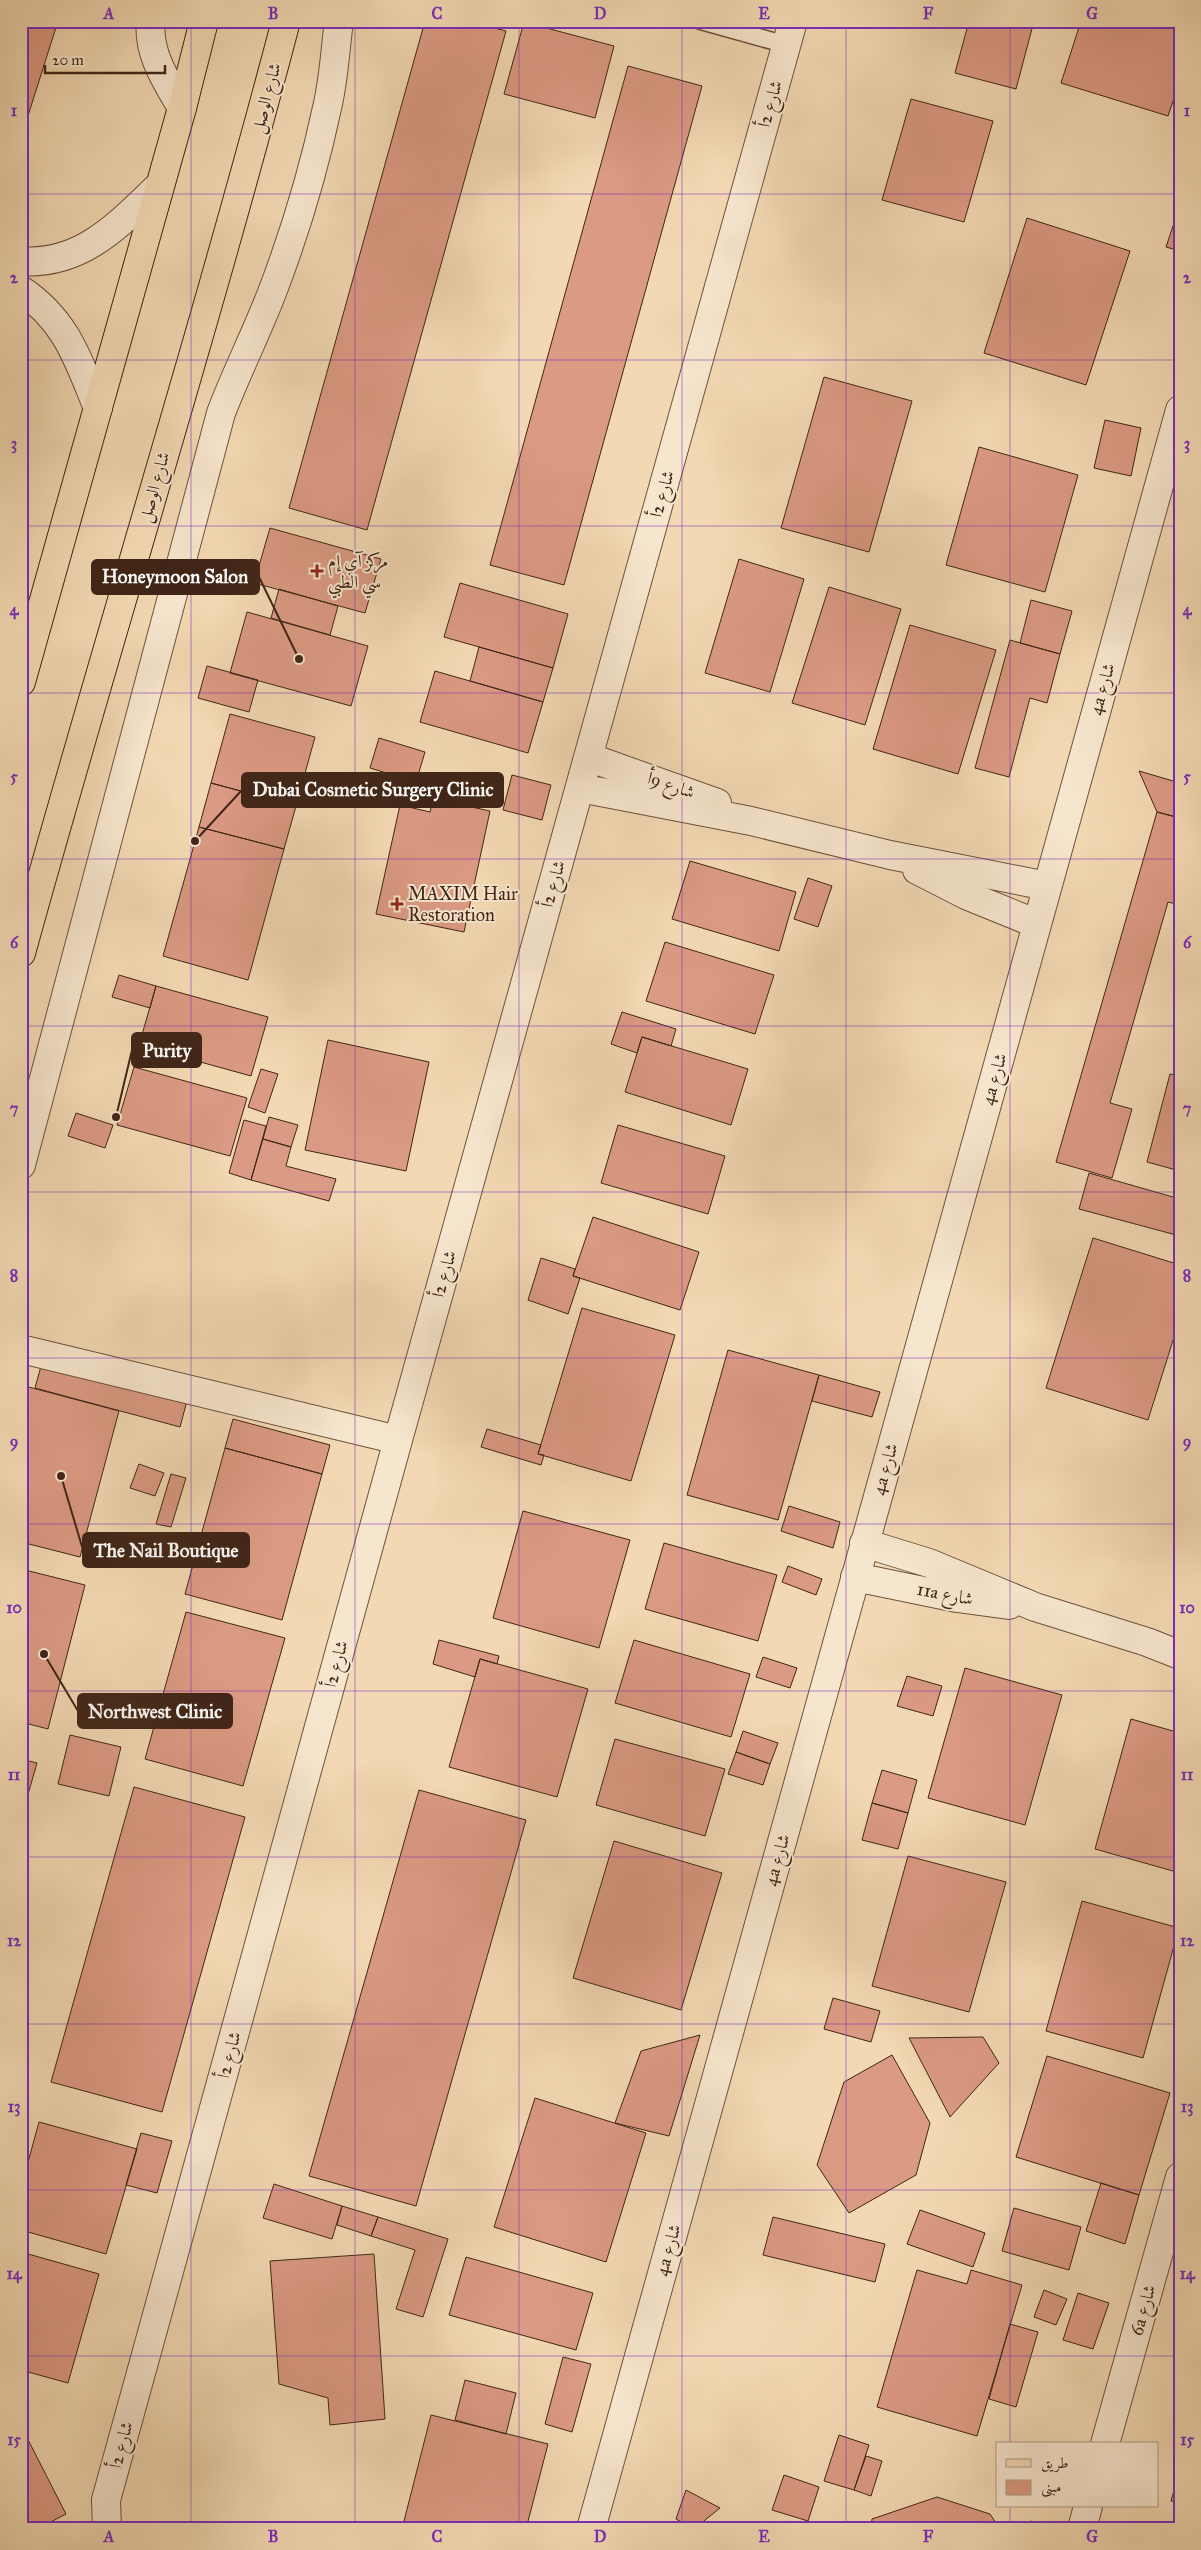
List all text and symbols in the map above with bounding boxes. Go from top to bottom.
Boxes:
text: A [103,4,115,23]
text: B [268,4,278,23]
text: C [432,4,443,23]
text: D [594,4,607,23]
text: E [758,4,770,23]
text: F [923,4,934,23]
text: G [1086,4,1098,23]
scale bar [45,42,165,74]
text: 20 m [52,51,84,69]
street label: شارع الوصل [246,60,290,137]
street label: شارع 2أ [751,77,791,131]
text: 1 [11,101,18,120]
text: 1 [1184,101,1191,120]
text: 2 [10,268,19,287]
text: 2 [1183,268,1192,287]
text: 3 [11,434,17,454]
text: 3 [1184,434,1190,454]
street label: شارع الوصل [133,449,178,526]
street label: شارع 2أ [643,467,683,521]
place label: مركز آي إم سي الطبي [328,550,388,599]
callout: Honeymoon Salon [92,560,259,594]
marker: مركز آي إم سي الطبي [310,564,324,578]
text: Honeymoon Salon [102,565,249,589]
text: 4 [10,600,20,620]
text: 4 [1183,600,1193,620]
street label: 4a شارع [1084,661,1124,718]
street label: شارع 9أ [643,765,698,807]
text: 5 [10,767,18,786]
text: 5 [1183,767,1191,786]
callout: Dubai Cosmetic Surgery Clinic [242,773,503,807]
text: Dubai Cosmetic Surgery Clinic [253,778,493,802]
street label: شارع 2أ [534,857,574,911]
place label: MAXIM Hair Restoration [408,883,518,926]
marker: MAXIM Hair Restoration [390,897,404,911]
text: 6 [10,933,19,952]
text: 6 [1183,933,1192,952]
callout: Purity [132,1033,201,1067]
text: Purity [143,1039,193,1063]
street label: 4a شارع [976,1051,1016,1108]
text: 7 [10,1099,19,1118]
text: 7 [1183,1099,1192,1118]
street label: شارع 2أ [425,1247,465,1301]
text: 8 [10,1266,18,1285]
text: 8 [1183,1266,1191,1285]
text: 9 [10,1432,18,1452]
text: 9 [1183,1432,1191,1452]
street label: 4a شارع [867,1441,907,1498]
callout: The Nail Boutique [83,1533,249,1567]
text: The Nail Boutique [92,1539,239,1563]
street label: 11a شارع [914,1578,975,1614]
text: 10 [6,1598,22,1617]
text: 10 [1179,1598,1195,1617]
street label: شارع 2أ [317,1637,357,1691]
callout: Northwest Clinic [78,1694,232,1728]
text: Northwest Clinic [88,1700,222,1723]
text: 11 [8,1765,21,1784]
text: 11 [1181,1765,1194,1784]
street label: 4a شارع [759,1832,799,1889]
text: 12 [7,1931,22,1950]
text: 12 [1180,1931,1195,1950]
street label: شارع 2أ [210,2028,250,2082]
text: 13 [8,2097,20,2117]
text: 13 [1181,2097,1193,2117]
street label: 4a شارع [650,2222,690,2279]
text: 14 [6,2264,23,2284]
text: 14 [1179,2264,1196,2284]
street label: 6a شارع [1125,2282,1165,2339]
street label: شارع 2أ [102,2418,142,2472]
text: 15 [7,2430,21,2449]
text: 15 [1180,2430,1194,2449]
legend [996,2442,1158,2508]
text: طريق [1041,2454,1068,2473]
text: مبنى [1041,2478,1061,2498]
text: A [103,2527,115,2546]
text: B [268,2527,278,2546]
text: C [432,2527,443,2546]
text: D [594,2527,607,2546]
text: E [758,2527,770,2546]
text: F [923,2527,934,2546]
text: G [1086,2527,1098,2546]

